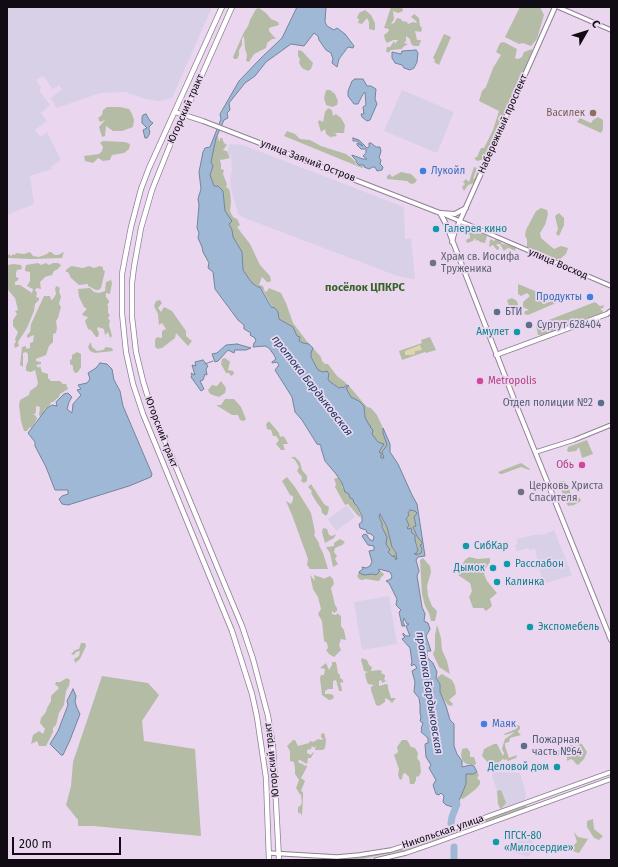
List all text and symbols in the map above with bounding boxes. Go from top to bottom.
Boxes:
north arrow [566,12,606,52]
text: С [589,18,603,31]
street label: Югорский тракт [165,72,207,146]
street label: Набережный проспект [476,73,530,175]
place label: Василек [546,107,585,119]
marker: Василек [588,108,598,118]
street label: улица Заячий Остров [259,137,357,185]
place label: Лукойл [431,165,465,177]
marker: Лукойл [418,166,428,176]
place label: Галерея кино [444,223,507,235]
marker: Галерея кино [431,224,441,234]
street label: улица Восход [527,246,589,282]
place label: Храм св. Иосифа Труженика [441,251,519,274]
marker: Храм св. Иосифа Труженика [428,258,438,268]
district label: посёлок ЦПКРС [325,281,405,295]
place label: Продукты [536,291,582,303]
marker: Продукты [585,292,595,302]
place label: БТИ [505,306,522,318]
marker: БТИ [492,307,502,317]
place label: Сургут 628404 [537,319,601,331]
marker: Сургут 628404 [524,320,534,330]
place label: Амулет [476,326,509,338]
marker: Амулет [512,327,522,337]
water label: протока Бардыковская [269,333,355,439]
place label: Metropolis [488,375,536,387]
marker: Metropolis [475,376,485,386]
street label: Югорский тракт [142,395,180,469]
place label: Отдел полиции №2 [503,397,593,409]
marker: Отдел полиции №2 [596,398,606,408]
place label: Обь [556,459,574,471]
marker: Обь [577,460,587,470]
place label: Церковь Христа Спасителя [529,480,603,504]
marker: Церковь Христа Спасителя [516,487,526,497]
place label: СибКар [474,540,508,552]
marker: СибКар [461,541,471,551]
place label: Расслабон [515,558,564,570]
marker: Расслабон [502,559,512,569]
place label: Дымок [454,562,485,574]
marker: Дымок [488,563,498,573]
place label: Калинка [505,576,544,588]
marker: Калинка [492,577,502,587]
place label: Экспомебель [538,621,599,633]
marker: Экспомебель [525,622,535,632]
water label: протока Бардыковская [413,631,445,755]
place label: Маяк [492,718,516,730]
marker: Маяк [479,719,489,729]
street label: Югорский тракт [262,722,282,798]
place label: Пожарная часть №64 [532,734,582,758]
marker: Пожарная часть №64 [519,741,529,751]
place label: Деловой дом [488,761,549,773]
marker: Деловой дом [552,762,562,772]
street label: Никольская улица [400,812,486,852]
scale bar [14,829,123,855]
place label: ПГСК-80 «Милосердие» [504,830,573,854]
text: 200 m [19,837,52,851]
marker: ПГСК-80 «Милосердие» [491,837,501,847]

